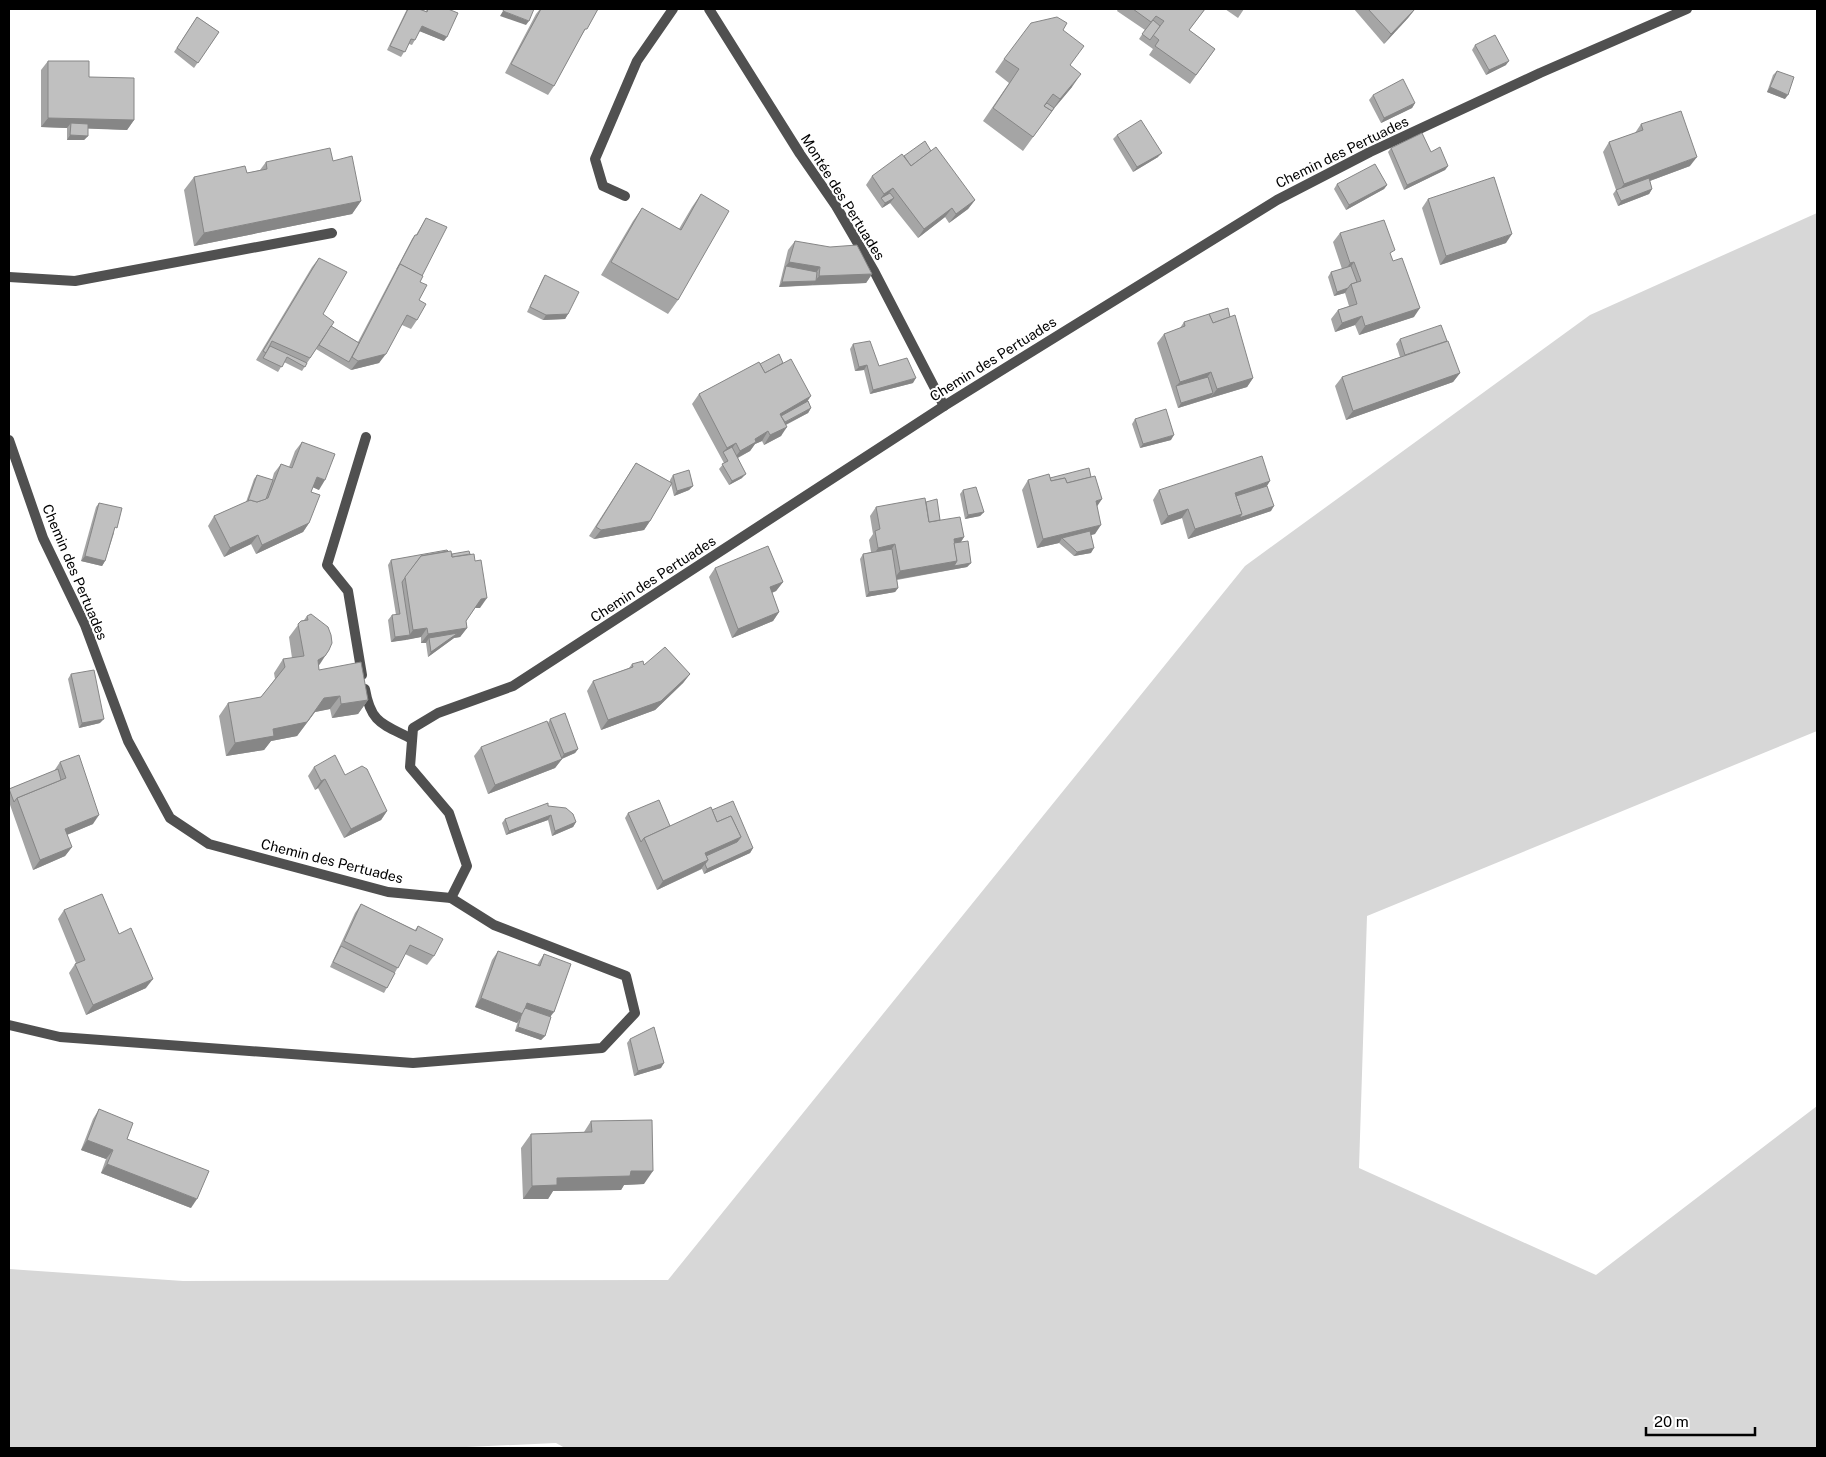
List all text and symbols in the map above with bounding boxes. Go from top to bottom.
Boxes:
street label: Chemin des Pertuades [1273,113,1411,191]
street label: Montée des Pertuades [798,131,888,263]
street label: Chemin des Pertuades [927,314,1059,404]
street label: Chemin des Pertuades [39,502,111,642]
street label: Chemin des Pertuades [587,533,719,625]
street label: Chemin des Pertuades [259,836,405,886]
scale bar [1646,1404,1755,1436]
text: 20 m [1654,1413,1689,1430]

